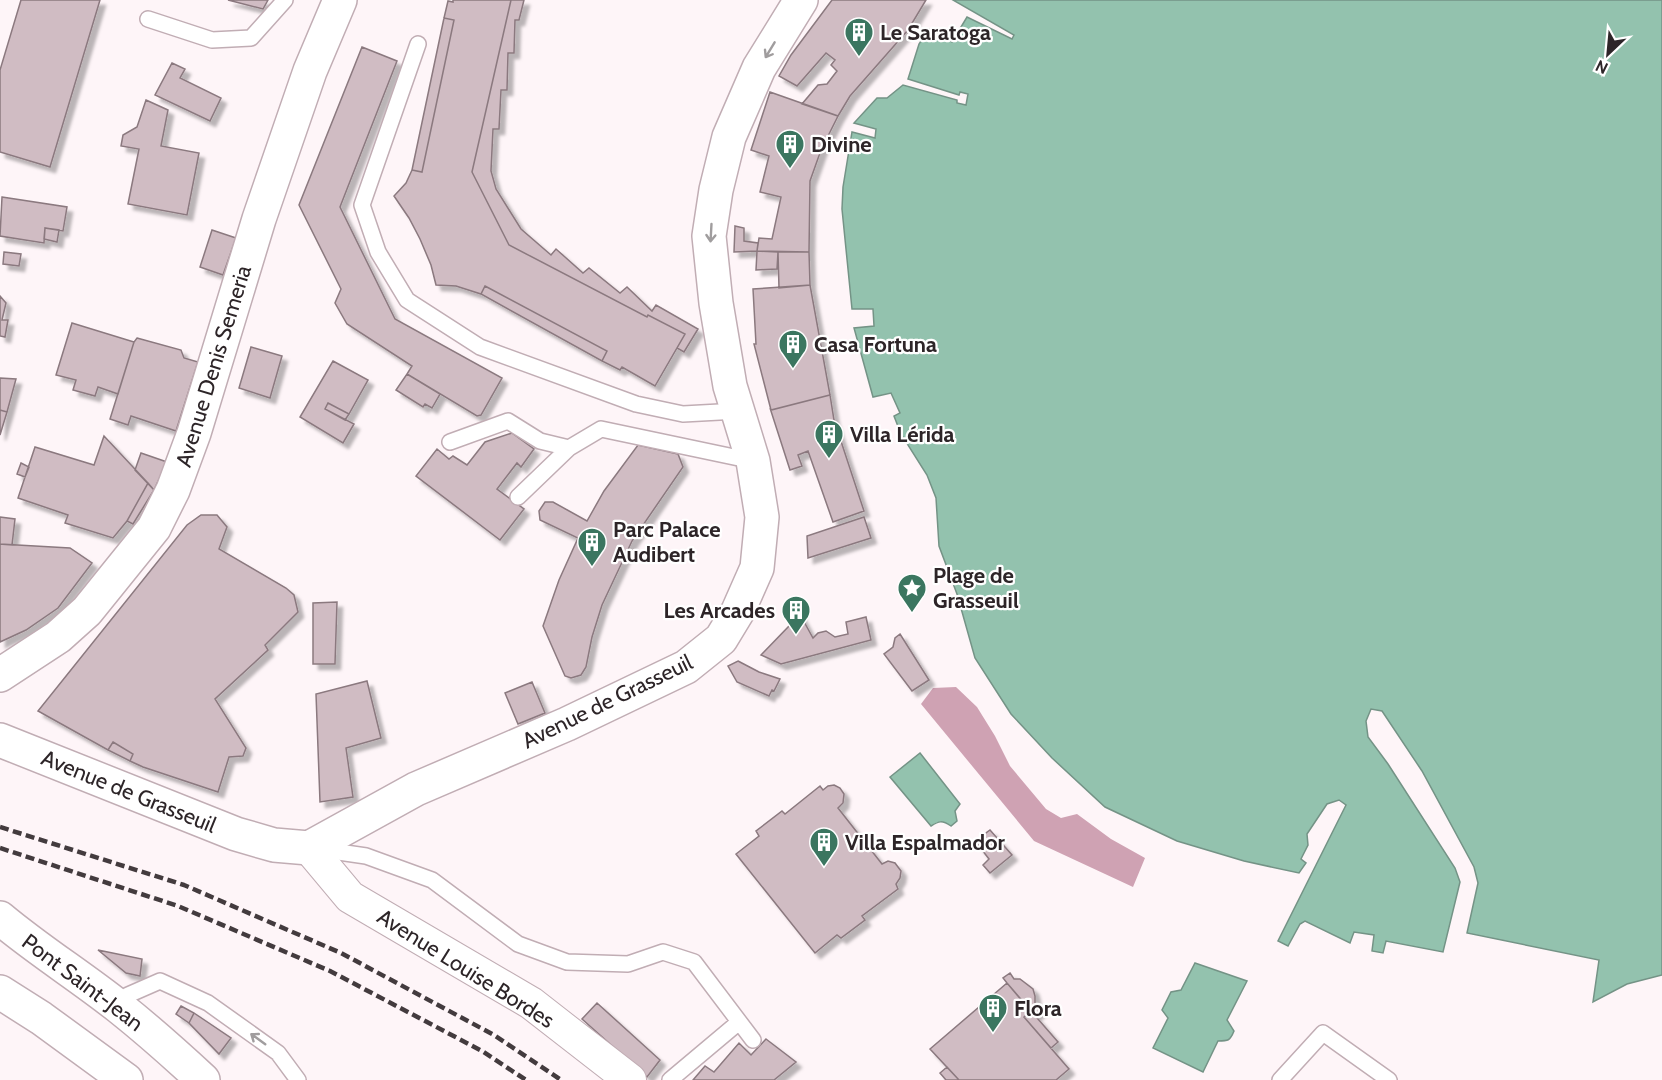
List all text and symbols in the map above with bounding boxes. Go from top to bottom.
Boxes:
building icon: Le Saratoga [843,16,875,58]
place label: Le Saratoga [880,19,991,46]
north arrow [1578,24,1638,84]
one-way arrow [764,41,776,58]
text: N [1592,56,1611,78]
building icon: Divine [774,128,806,170]
place label: Divine [811,131,872,158]
one-way arrow [705,223,716,243]
street label: Avenue Denis Semeria [170,262,257,470]
building icon: Casa Fortuna [777,328,809,370]
place label: Casa Fortuna [814,331,937,358]
building icon: Villa Lérida [813,418,845,460]
place label: Villa Lérida [850,421,955,448]
place label: Parc Palace Audibert [613,516,721,568]
building icon: Parc Palace Audibert [576,526,608,568]
place label: Plage de Grasseuil [933,562,1019,614]
place icon: Plage de Grasseuil [896,572,928,614]
building icon: Les Arcades [780,594,812,636]
place label: Les Arcades [664,597,775,624]
street label: Avenue de Grasseuil [518,648,697,754]
street label: Avenue de Grasseuil [38,744,221,839]
building icon: Villa Espalmador [808,826,840,868]
place label: Villa Espalmador [845,829,1006,856]
street label: Avenue Louise Bordes [372,903,559,1034]
street label: Pont Saint-Jean [17,928,149,1037]
building icon: Flora [977,992,1009,1034]
place label: Flora [1014,995,1062,1022]
one-way arrow [250,1033,266,1045]

